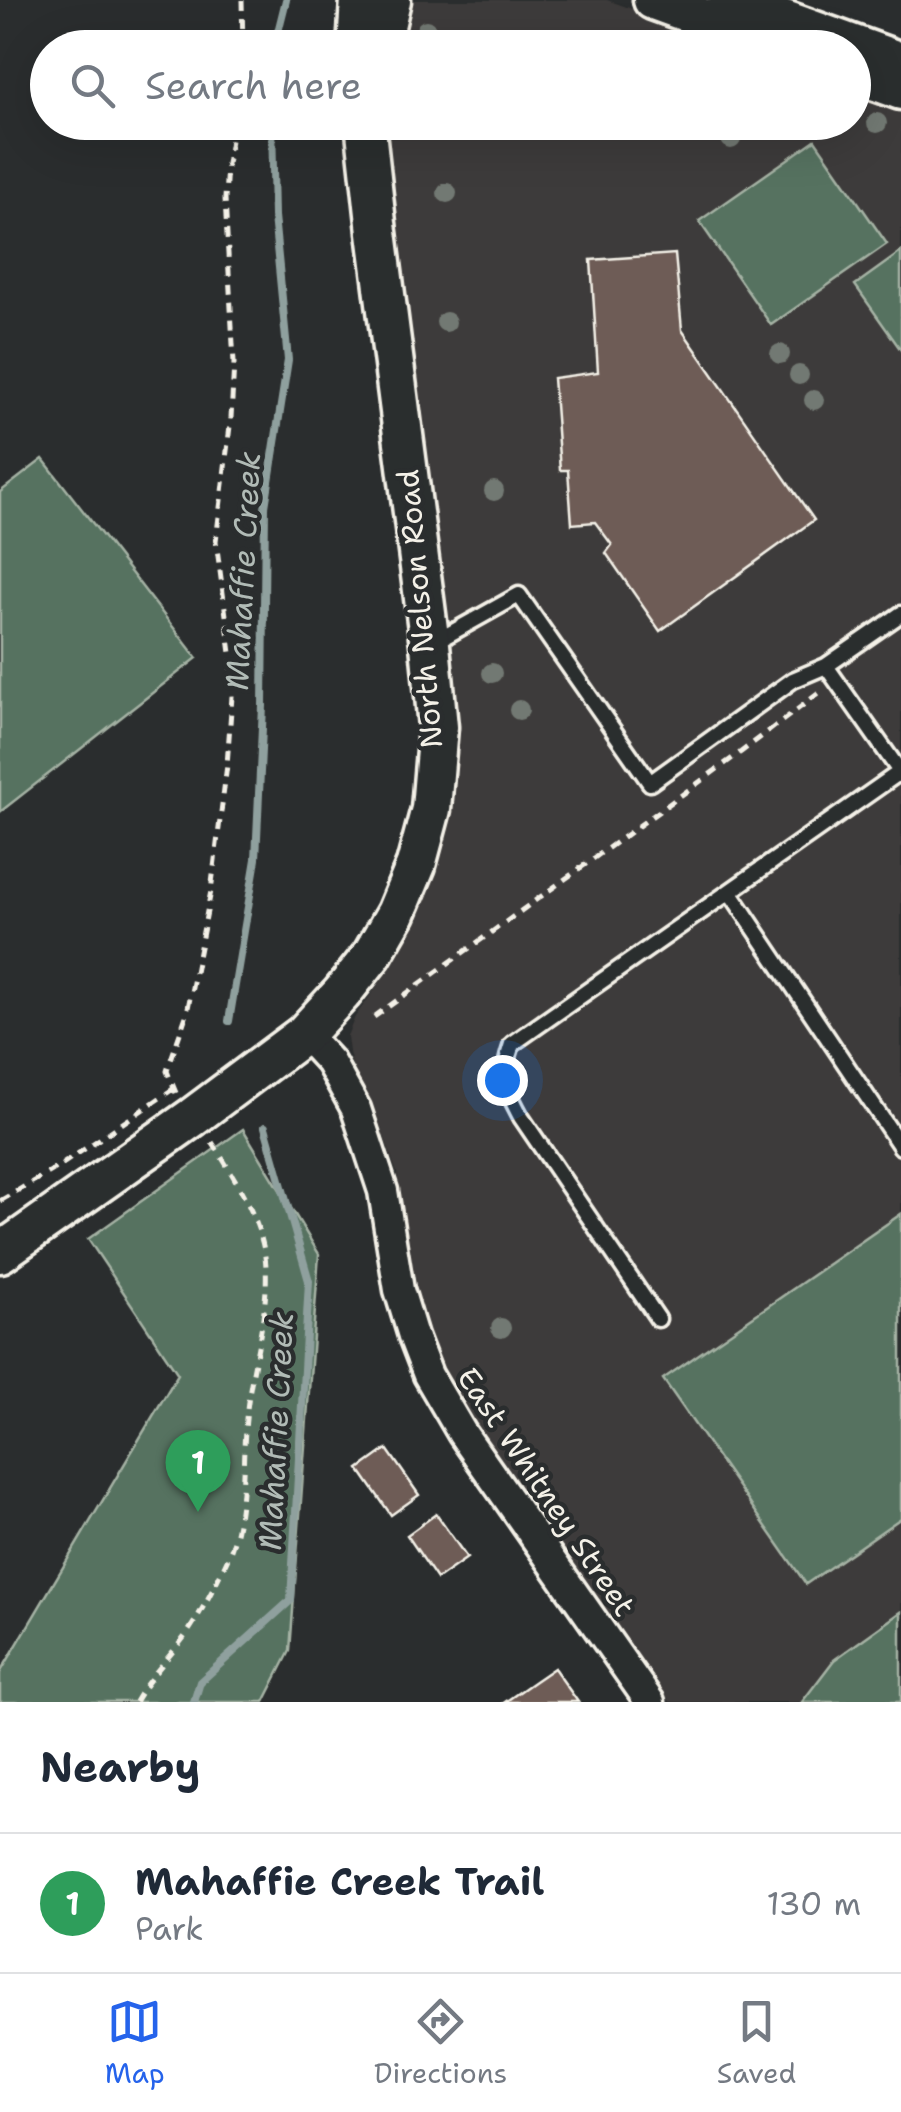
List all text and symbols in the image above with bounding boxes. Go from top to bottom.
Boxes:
search box [30,30,871,140]
icon: search [65,58,120,113]
text: Search here [145,60,362,111]
water label: Mahaffie Creek [215,450,270,691]
street label: North Nelson Road [387,468,452,750]
your location [477,1055,528,1106]
water label: Mahaffie Creek [248,1310,303,1551]
street label: East Whitney Street [448,1359,645,1624]
pin: 1 [166,1430,230,1512]
text: Nearby [40,1739,200,1795]
text: Mahaffie Creek Trail [135,1856,545,1907]
text: 1 [65,1882,80,1925]
text: 130 m [766,1882,861,1925]
text: Park [135,1907,204,1950]
tab: Map [105,1994,165,2092]
tab: Directions [374,1994,507,2092]
tab: Saved [717,1994,796,2092]

